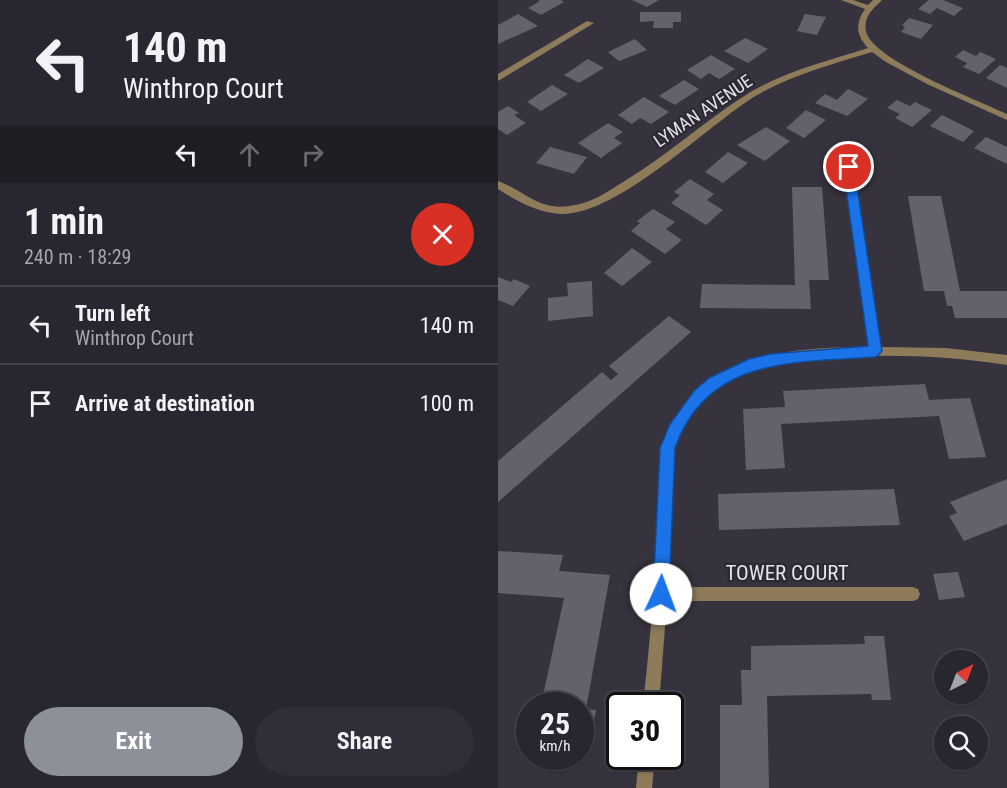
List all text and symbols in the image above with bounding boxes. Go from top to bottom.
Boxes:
text: 140 m [123,23,228,72]
icon: left [24,24,102,102]
street label: LYMAN AVENUE [650,70,756,151]
text: Winthrop Court [123,73,284,105]
icon: left [170,138,203,171]
icon: ahead [233,138,266,171]
icon: right [296,138,329,171]
pin [823,141,874,192]
icon: arrive [832,150,865,183]
text: 1 min [24,201,104,243]
button: close [411,203,474,266]
text: 240 m · 18:29 [24,245,131,269]
text: Turn left [75,301,150,326]
icon: left [24,309,57,342]
text: 140 m [420,313,474,338]
text: Winthrop Court [75,326,194,350]
icon: arrive [24,387,57,420]
text: Arrive at destination [75,391,255,416]
text: 100 m [420,391,474,416]
street label: TOWER COURT [725,561,849,585]
position arrow [629,562,693,626]
north arrow [934,650,988,704]
map controls [934,650,988,770]
speed limit sign: 30 [606,692,684,770]
text: 25 [540,706,570,741]
button: Exit [24,707,243,776]
button: Share [255,707,474,776]
button: search [934,716,988,770]
text: km/h [540,737,570,755]

